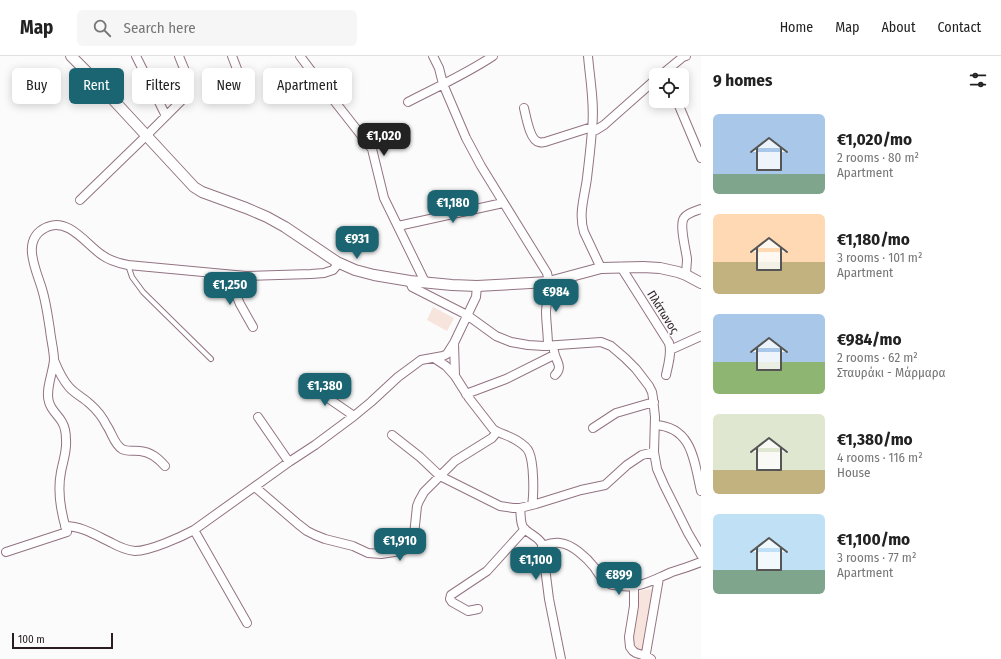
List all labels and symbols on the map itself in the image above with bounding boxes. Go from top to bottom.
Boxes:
pin: €1,020 [351,123,417,157]
pin: €1,180 [420,190,486,224]
pin: €931 [333,226,381,260]
pin: €1,250 [197,272,263,306]
pin: €984 [532,279,580,313]
street label: Πλάτωνος [644,288,682,336]
pin: €1,380 [292,373,358,407]
pin: €1,910 [367,528,433,562]
pin: €1,100 [503,547,569,581]
pin: €899 [595,562,643,596]
scale bar [12,631,113,650]

